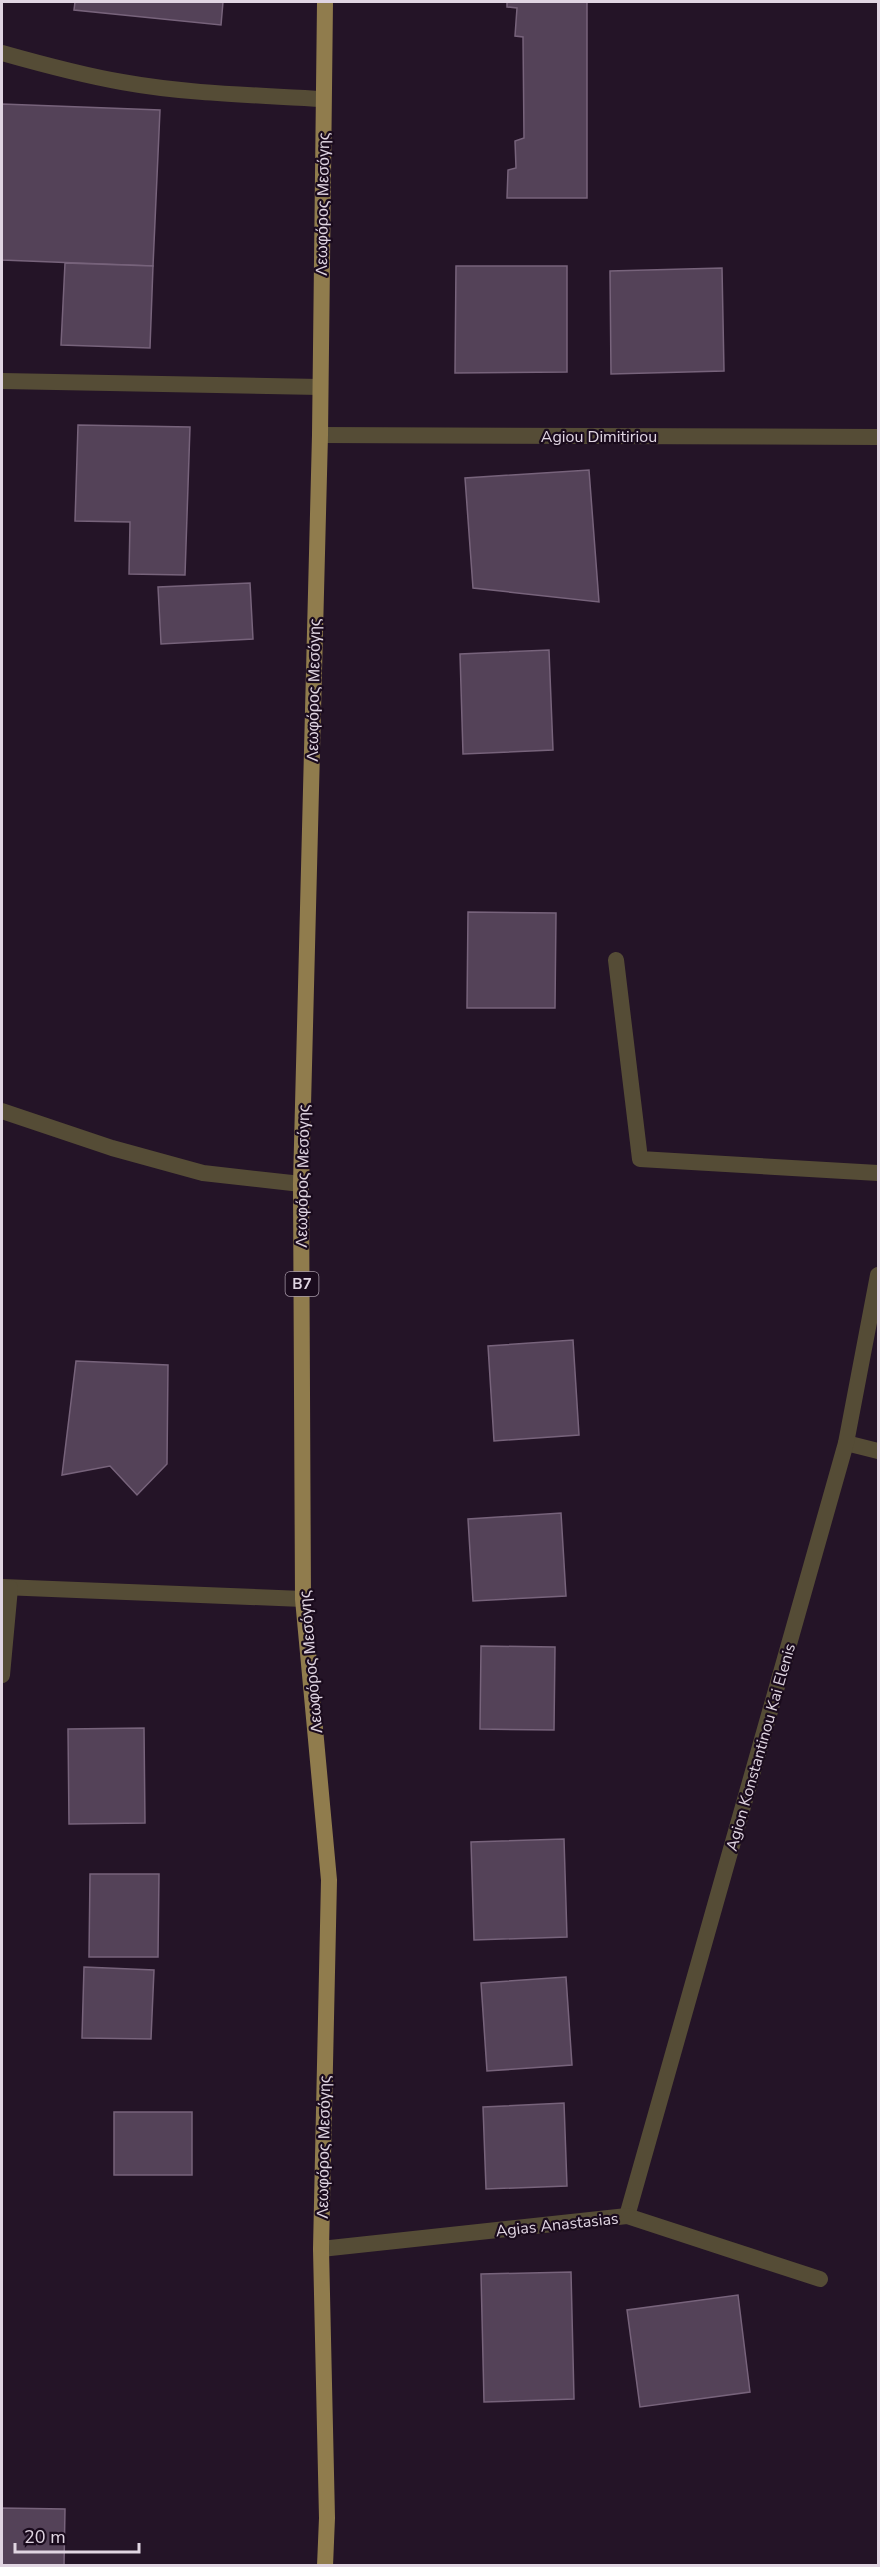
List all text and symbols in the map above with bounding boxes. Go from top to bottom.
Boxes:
street label: Λεωφόρος Μεσόγης [311,132,335,276]
street label: Agiou Dimitiriou [541,426,657,448]
street label: Λεωφόρος Μεσόγης [302,618,326,762]
street label: Λεωφόρος Μεσόγης [291,1104,315,1248]
road number: B7 [286,1272,318,1296]
street label: Λεωφόρος Μεσόγης [294,1589,328,1734]
street label: Agion Konstantinou Kai Elenis [721,1641,801,1854]
street label: Λεωφόρος Μεσόγης [312,2075,336,2219]
street label: Agias Anastasias [495,2208,620,2242]
scale bar [15,2516,140,2554]
text: 20 m [24,2525,66,2549]

